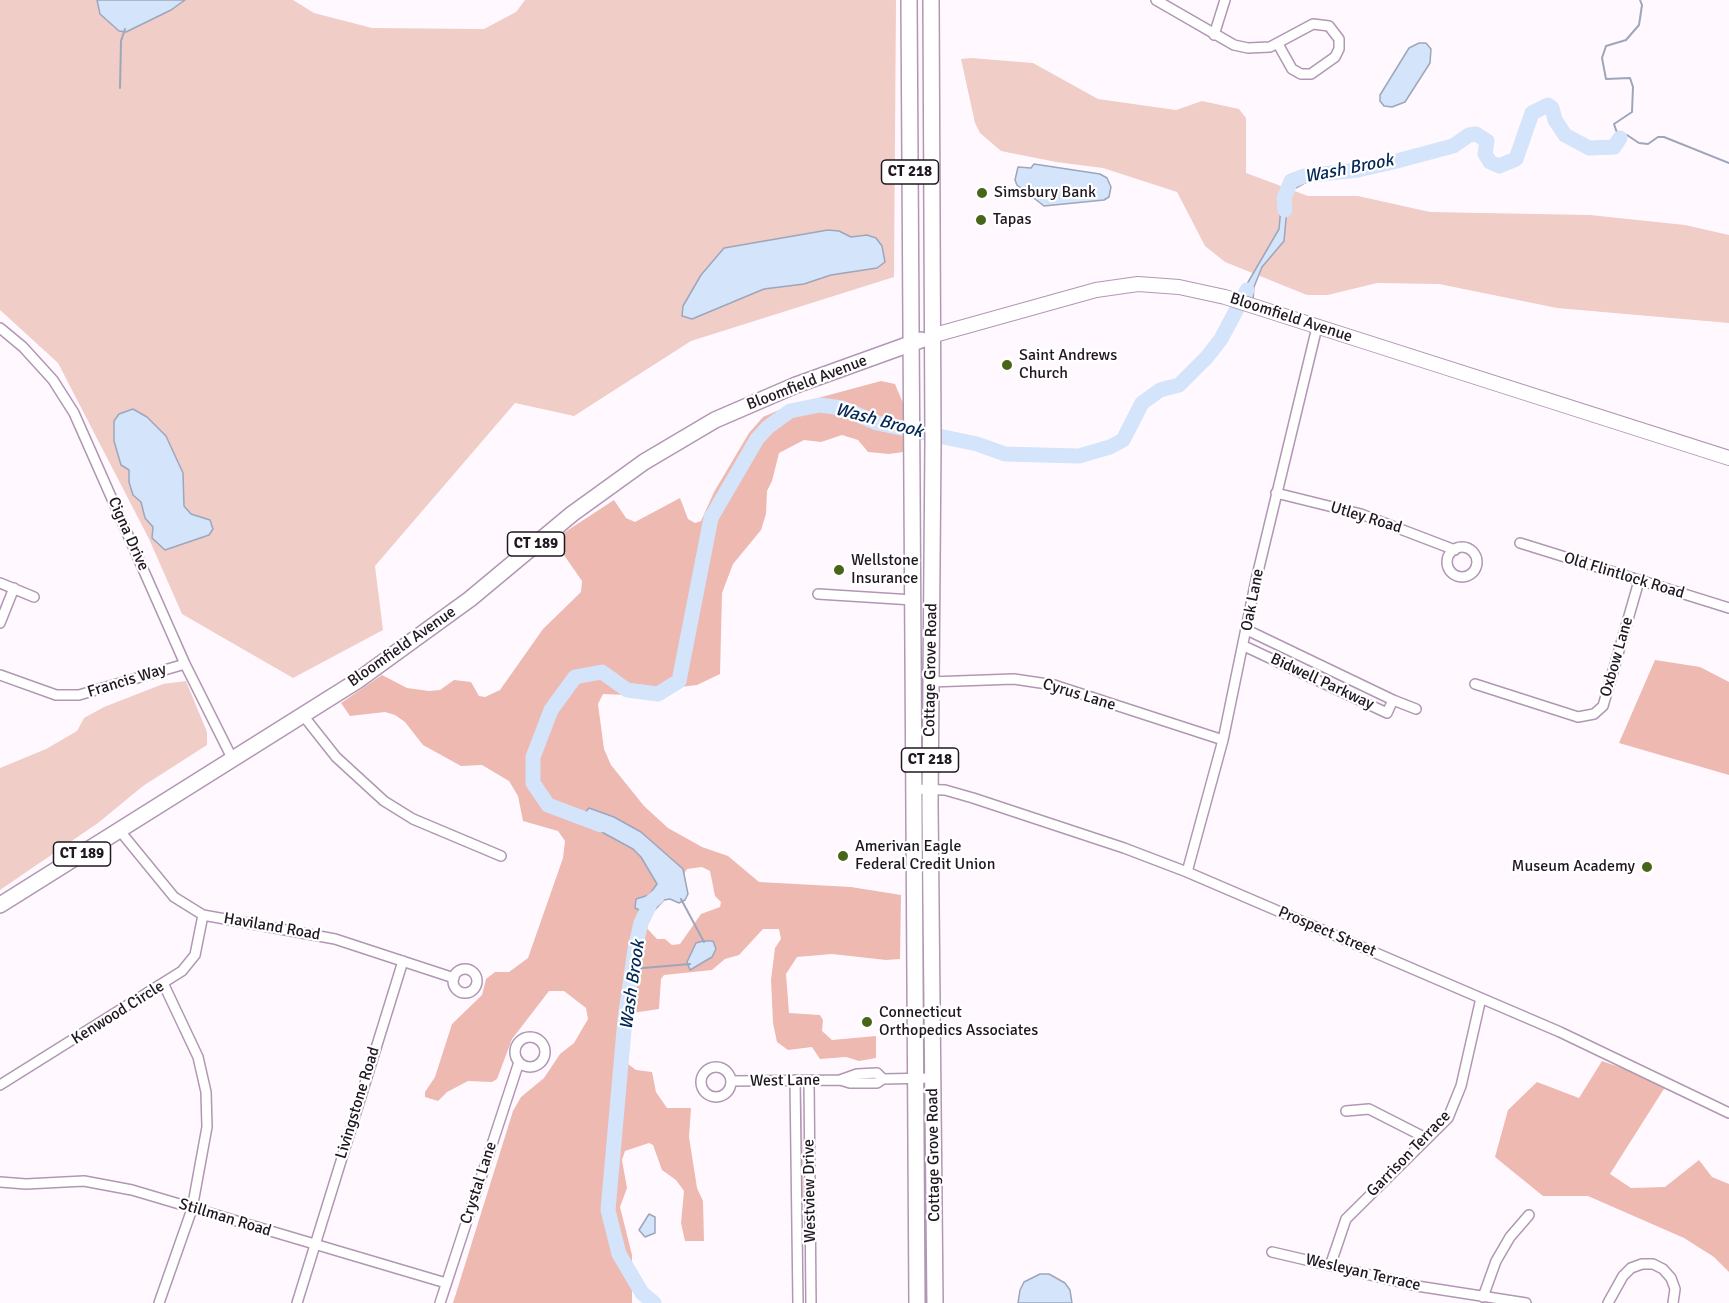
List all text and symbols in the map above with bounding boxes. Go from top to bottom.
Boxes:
water label: Wash Brook [1303,150,1395,188]
road number: CT 218 [882,160,938,184]
place label: Simsbury Bank [994,183,1096,203]
marker: Simsbury Bank [975,186,989,200]
place label: Tapas [993,210,1031,230]
marker: Tapas [974,213,988,227]
street label: Bloomfield Avenue [1227,289,1355,347]
place label: Saint Andrews Church [1019,346,1117,384]
street label: Bloomfield Avenue [744,351,870,415]
marker: Saint Andrews Church [1000,358,1014,372]
water label: Wash Brook [833,399,925,443]
street label: Cigna Drive [103,494,153,574]
street label: Utley Road [1328,498,1404,538]
road number: CT 189 [508,532,564,556]
street label: Old Flintlock Road [1561,549,1687,603]
place label: Wellstone Insurance [851,551,919,589]
marker: Wellstone Insurance [832,563,846,577]
street label: Oak Lane [1238,567,1268,633]
street label: Bloomfield Avenue [344,603,460,691]
street label: Cottage Grove Road [920,603,942,737]
street label: Oxbow Lane [1596,615,1638,699]
street label: Bidwell Parkway [1267,650,1377,714]
street label: Francis Way [85,660,169,702]
street label: Cyrus Lane [1040,675,1118,715]
road number: CT 218 [902,748,958,772]
place label: Amerivan Eagle Federal Credit Union [855,837,995,875]
road number: CT 189 [54,842,110,866]
marker: Amerivan Eagle Federal Credit Union [836,849,850,863]
place label: Museum Academy [1512,857,1635,877]
marker: Museum Academy [1640,860,1654,874]
street label: Prospect Street [1275,903,1379,961]
street label: Haviland Road [222,909,322,945]
water label: Wash Brook [616,939,650,1031]
street label: Kenwood Circle [68,977,168,1049]
place label: Connecticut Orthopedics Associates [879,1003,1038,1041]
marker: Connecticut Orthopedics Associates [860,1015,874,1029]
street label: Livingstone Road [332,1045,384,1161]
street label: West Lane [750,1071,820,1091]
street label: Cottage Grove Road [923,1088,945,1222]
street label: Garrison Terrace [1363,1107,1455,1201]
street label: Crystal Lane [457,1139,501,1227]
street label: Westview Drive [799,1139,821,1243]
street label: Stillman Road [177,1195,273,1241]
street label: Wesleyan Terrace [1304,1250,1422,1296]

